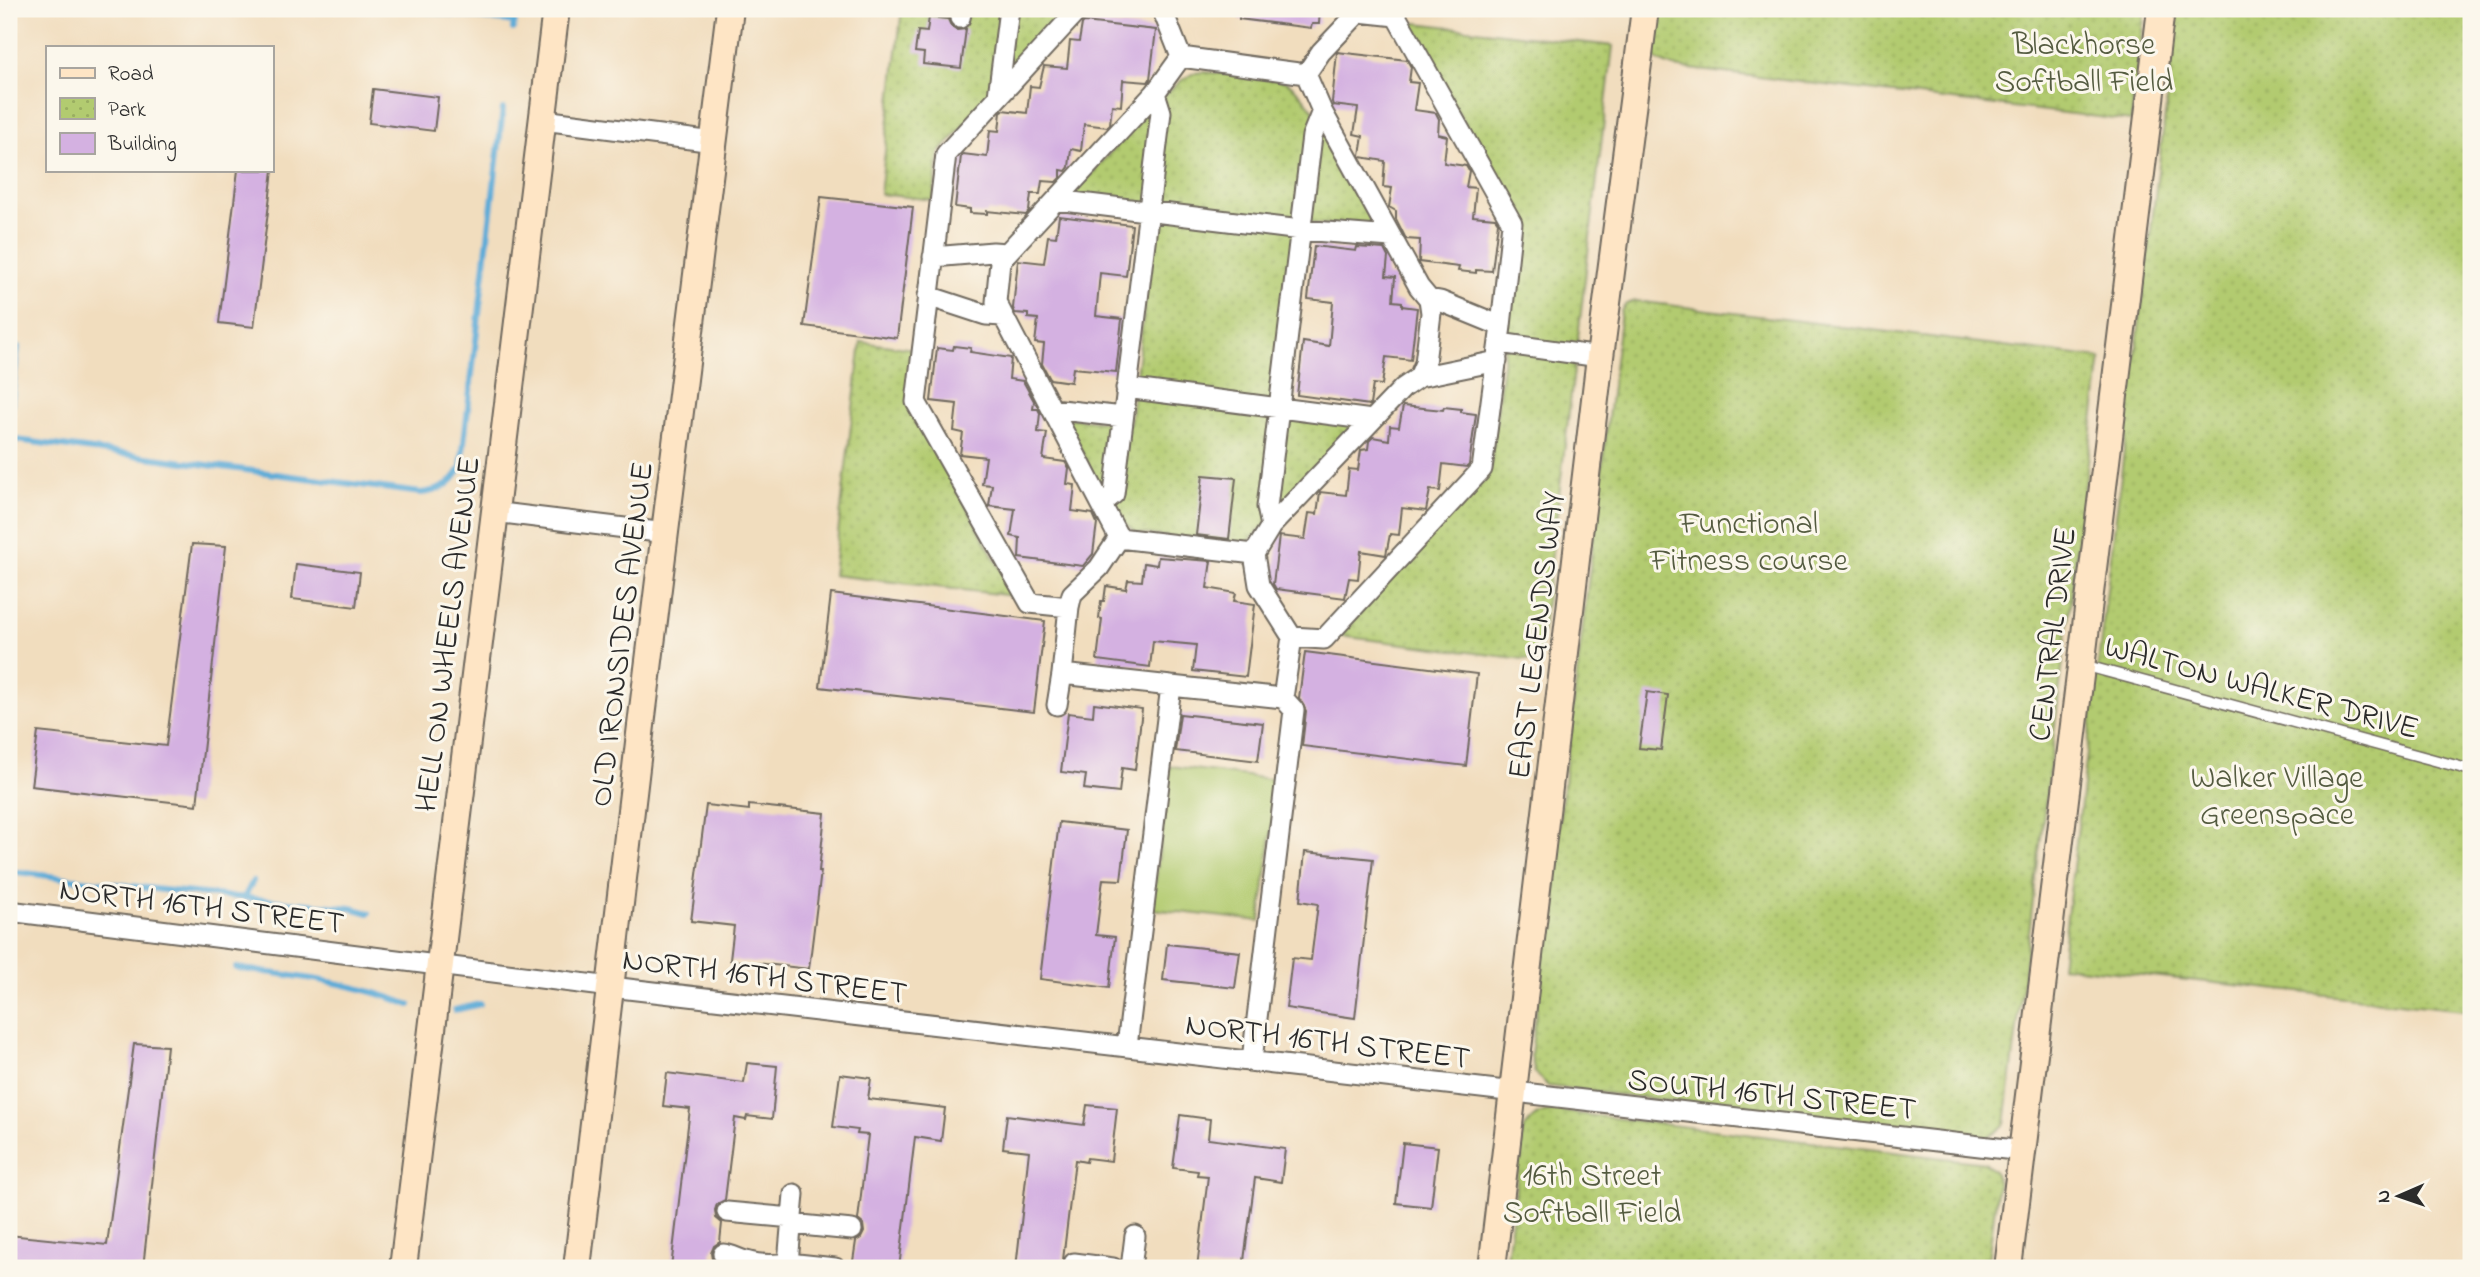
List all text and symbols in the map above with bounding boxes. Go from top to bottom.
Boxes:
park label: Blackhorse Softball Field [1995,23,2173,107]
legend [46,46,273,172]
text: Road [108,60,154,90]
text: Park [108,96,147,126]
text: Building [107,130,177,162]
street label: HELL ON WHEELS AVENUE [404,454,495,815]
street label: OLD IRONSIDES AVENUE [579,459,668,810]
street label: EAST LEGENDS WAY [1498,489,1579,782]
park label: Functional Fitness course [1649,502,1848,586]
street label: CENTRAL DRIVE [2018,525,2091,744]
street label: WALTON WALKER DRIVE [2099,625,2423,754]
park label: Walker Village Greenspace [2191,756,2364,840]
street label: NORTH 16TH STREET [57,868,346,949]
street label: NORTH 16TH STREET [620,938,909,1019]
street label: NORTH 16TH STREET [1183,1003,1472,1084]
street label: SOUTH 16TH STREET [1625,1058,1918,1135]
park label: 16th Street Softball Field [1503,1154,1681,1238]
north arrow [2364,1162,2434,1232]
text: N [2371,1189,2398,1203]

